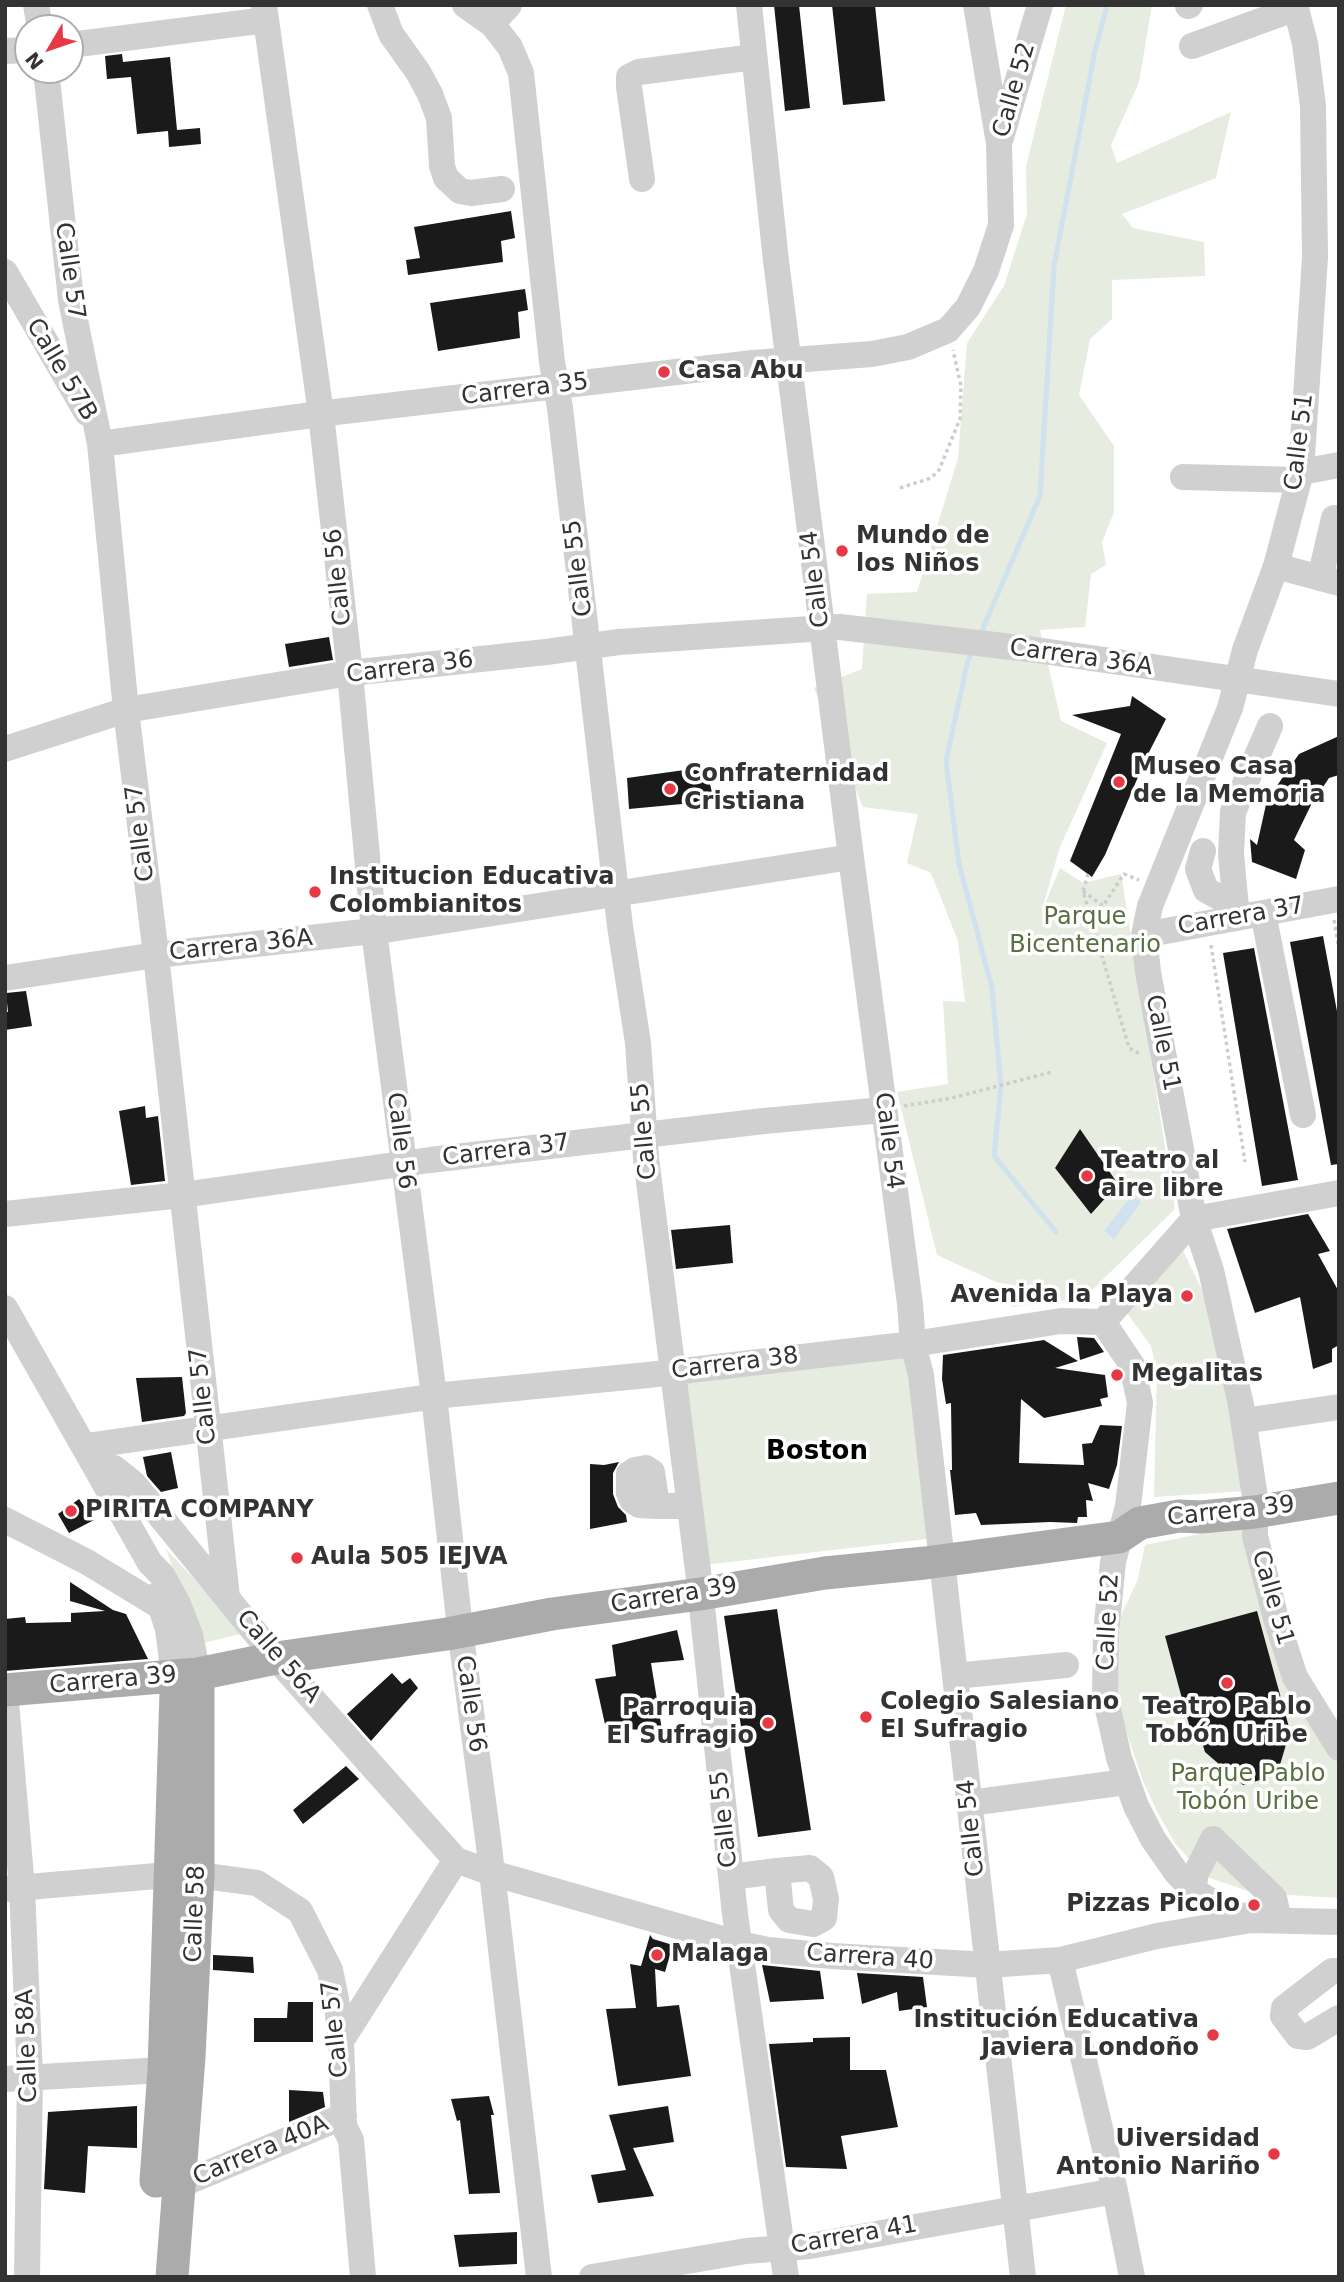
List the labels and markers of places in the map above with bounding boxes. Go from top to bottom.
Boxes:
place label: Casa Abu [678,358,803,386]
marker: Casa Abu [656,364,672,380]
place label: Mundo de los Niños [856,523,990,579]
marker: Mundo de los Niños [834,543,850,559]
place label: Museo Casa de la Memoria [1133,754,1326,810]
place label: Confraternidad Cristiana [684,761,889,817]
marker: Museo Casa de la Memoria [1111,774,1127,790]
marker: Confraternidad Cristiana [662,781,678,797]
place label: Institucion Educativa Colombianitos [329,864,615,920]
marker: Institucion Educativa Colombianitos [307,884,323,900]
place label: Teatro al aire libre [1101,1148,1224,1204]
marker: Teatro al aire libre [1079,1168,1095,1184]
place label: Avenida la Playa [950,1282,1173,1310]
marker: Avenida la Playa [1179,1288,1195,1304]
place label: Megalitas [1131,1361,1263,1389]
marker: Megalitas [1109,1367,1125,1383]
place label: PIRITA COMPANY [85,1497,314,1525]
marker: PIRITA COMPANY [63,1503,79,1519]
place label: Aula 505 IEJVA [311,1544,508,1572]
marker: Aula 505 IEJVA [289,1550,305,1566]
marker: Teatro Pablo Tobón Uribe [1219,1675,1235,1691]
place label: Colegio Salesiano El Sufragio [880,1689,1119,1745]
place label: Teatro Pablo Tobón Uribe [1143,1694,1311,1750]
place label: Parroquia El Sufragio [606,1695,754,1751]
marker: Colegio Salesiano El Sufragio [858,1709,874,1725]
marker: Parroquia El Sufragio [760,1715,776,1731]
place label: Pizzas Picolo [1066,1891,1240,1919]
marker: Pizzas Picolo [1246,1897,1262,1913]
place label: Malaga [671,1941,769,1969]
marker: Malaga [649,1947,665,1963]
place label: Institución Educativa Javiera Londoño [913,2007,1199,2063]
marker: Institución Educativa Javiera Londoño [1205,2027,1221,2043]
place label: Uiversidad Antonio Nariño [1056,2126,1260,2182]
marker: Uiversidad Antonio Nariño [1266,2146,1282,2162]

